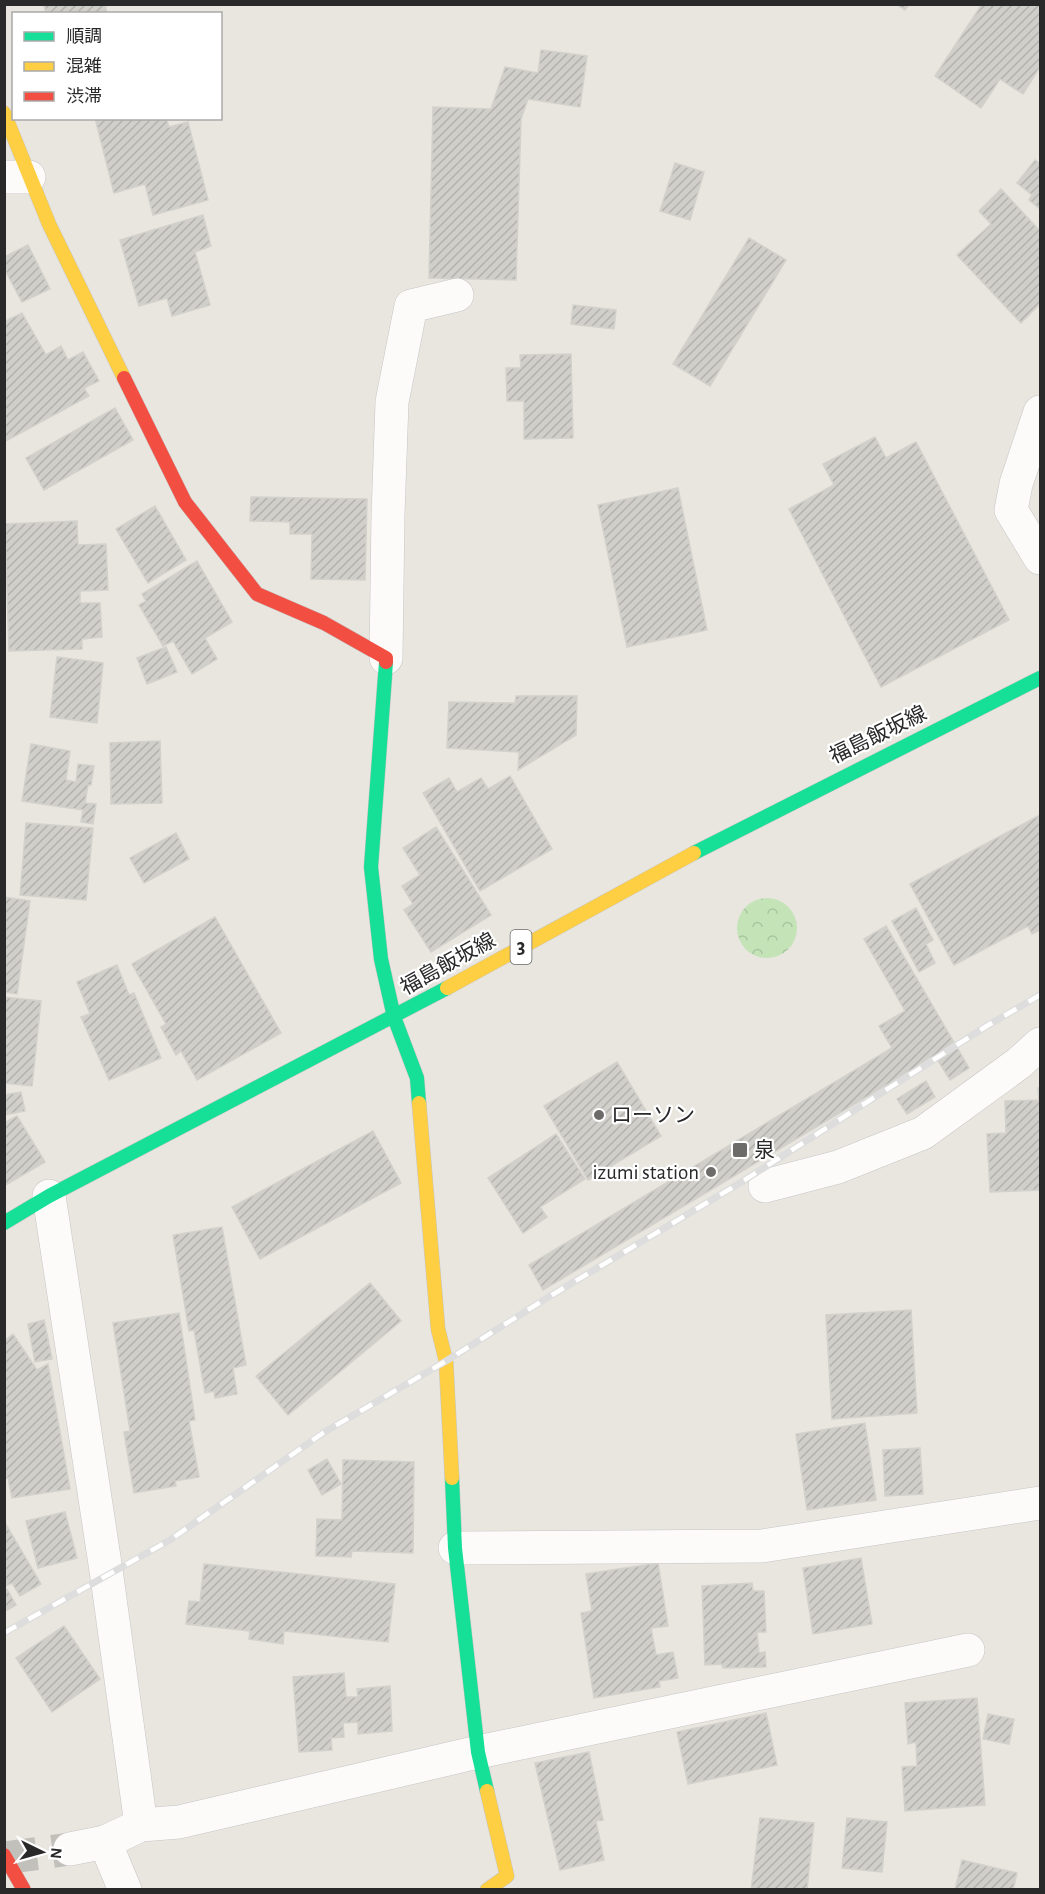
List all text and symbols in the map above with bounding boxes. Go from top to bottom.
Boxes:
legend [12,12,222,120]
text: 順調 [66,28,102,46]
text: 混雑 [66,56,102,76]
text: 渋滞 [66,87,102,106]
street label: 福島飯坂線 [826,702,930,767]
street label: 福島飯坂線 [397,928,499,999]
road number: 3 [510,930,532,964]
place label: ローソン [611,1105,695,1126]
marker: ローソン [592,1108,606,1122]
place label: 泉 [754,1139,775,1161]
marker: 泉 [731,1141,749,1159]
place label: izumi station [593,1162,699,1183]
marker: izumi station [704,1165,718,1179]
north arrow [12,1822,72,1882]
text: N [47,1847,64,1859]

